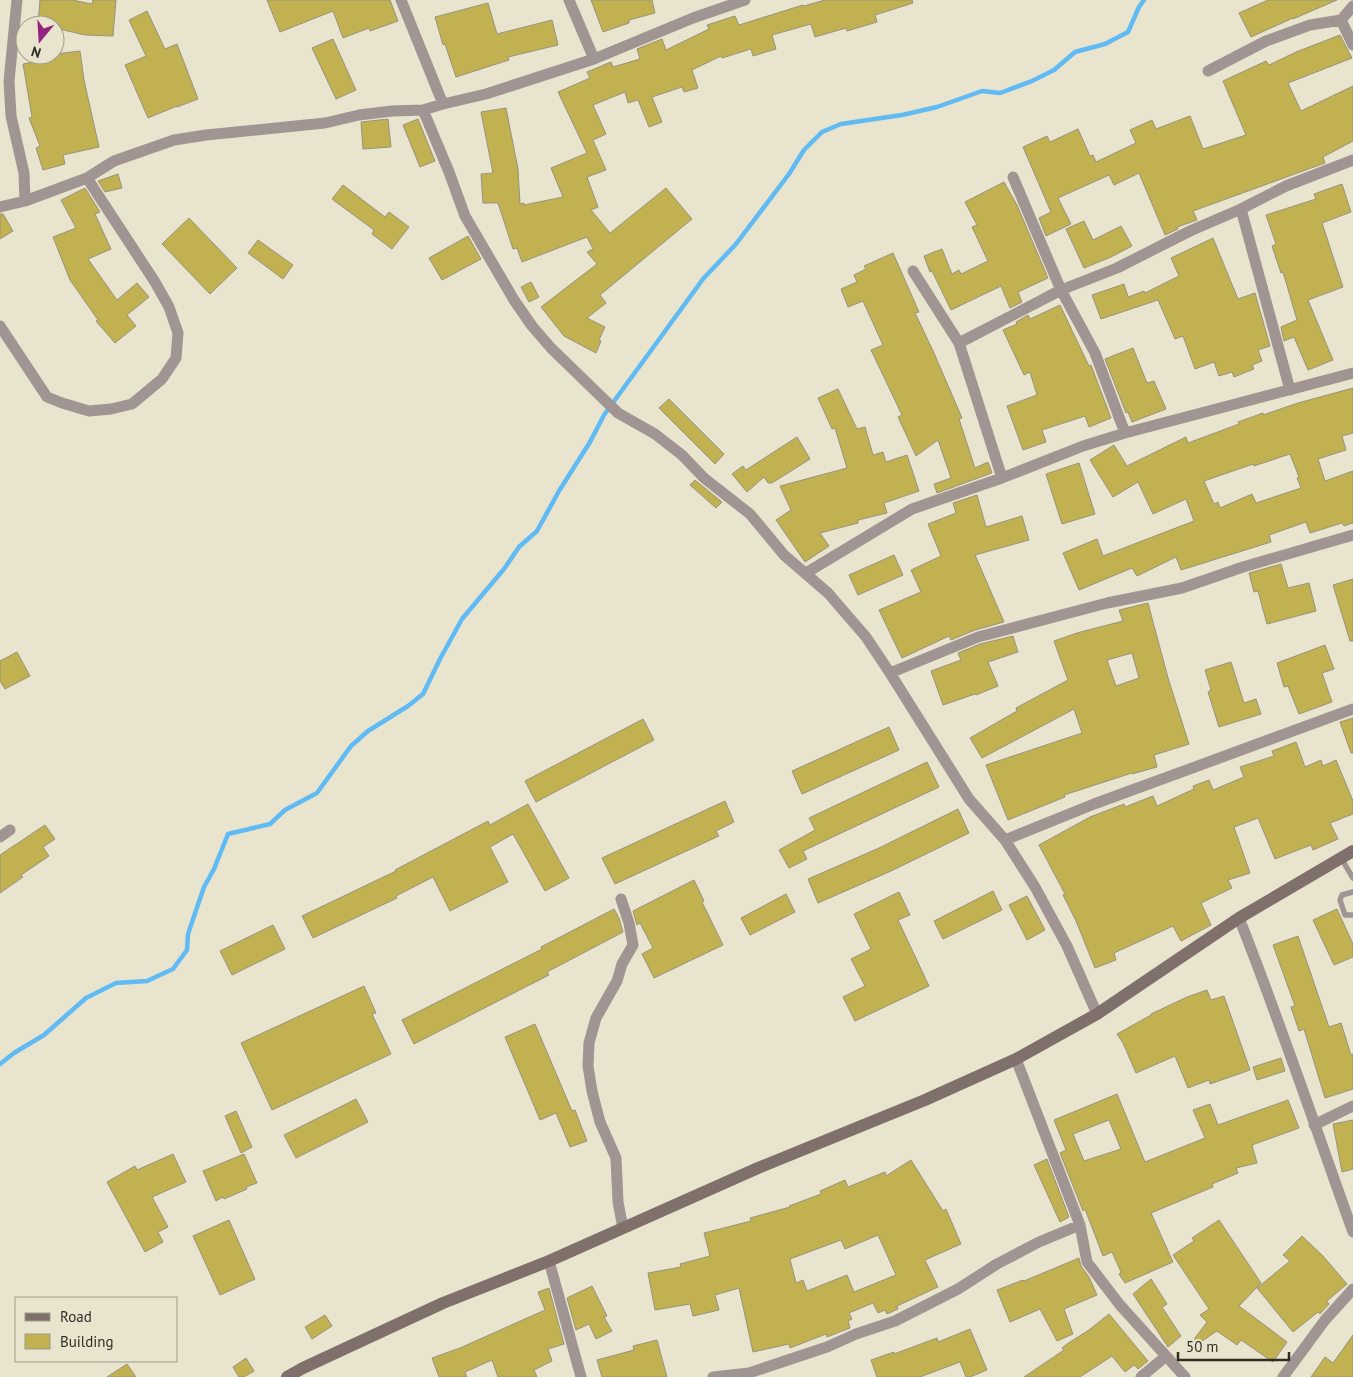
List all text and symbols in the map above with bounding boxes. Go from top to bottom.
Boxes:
north arrow [15,15,65,65]
text: N [29,42,43,62]
legend [15,1297,178,1362]
text: Road [60,1307,92,1326]
scale bar [1178,1330,1289,1362]
text: Building [60,1332,114,1351]
text: 50 m [1186,1337,1219,1356]

